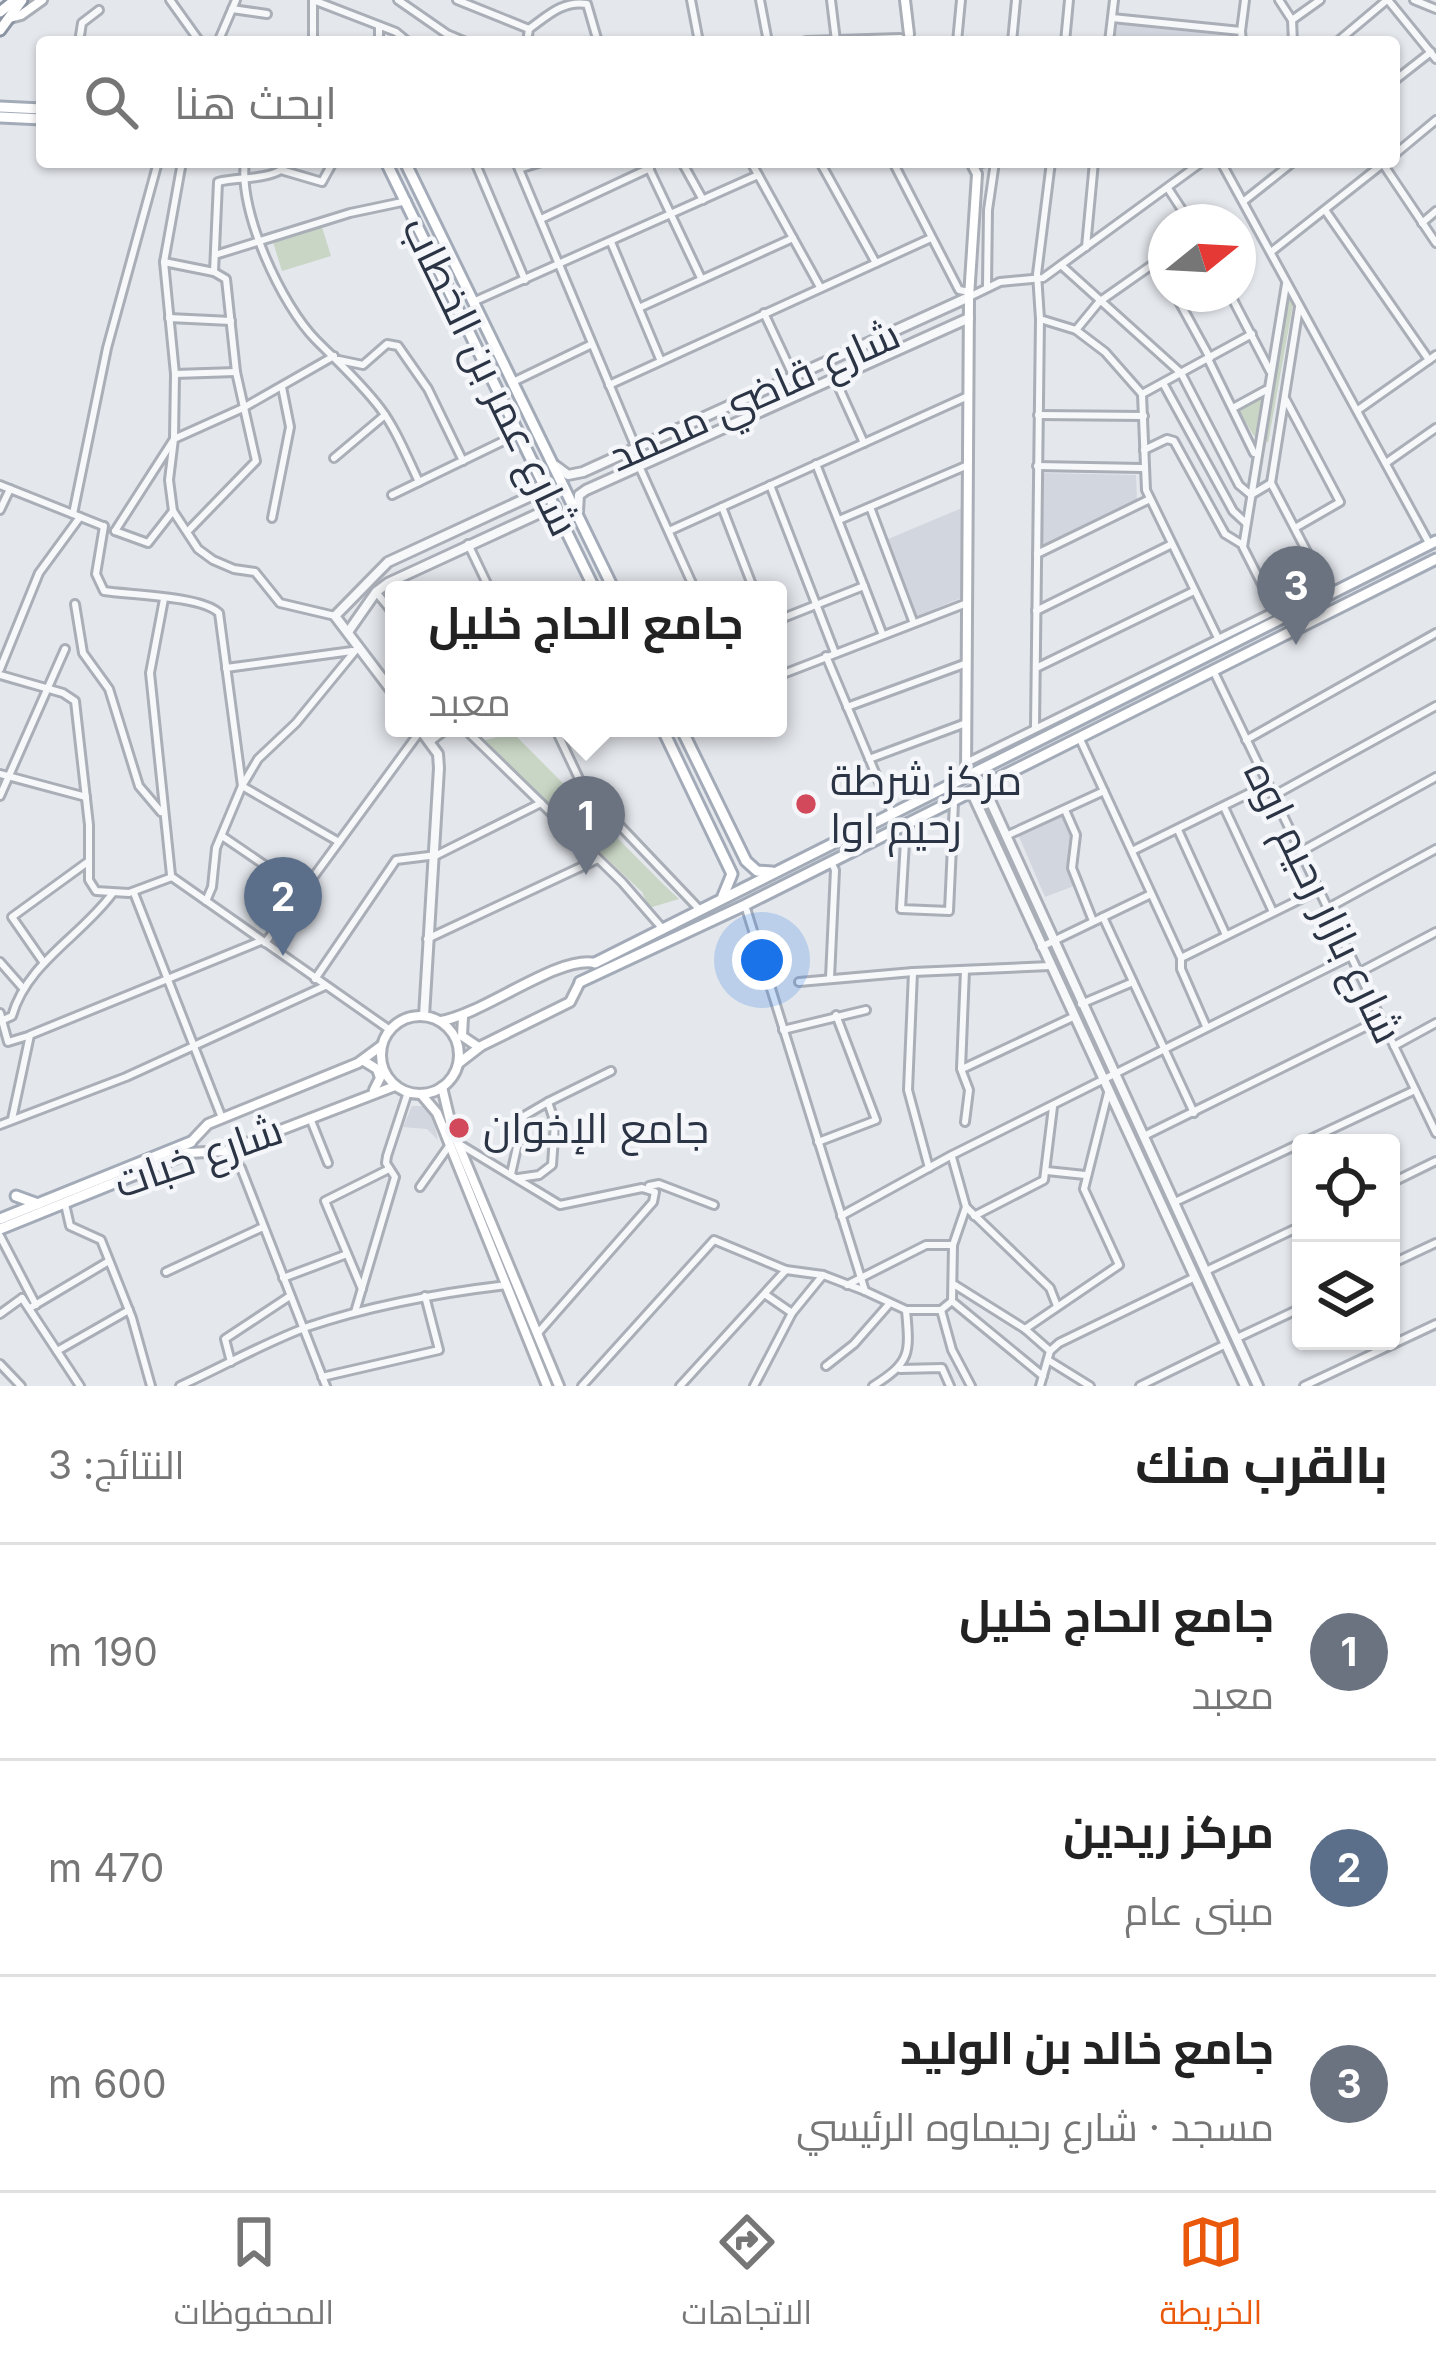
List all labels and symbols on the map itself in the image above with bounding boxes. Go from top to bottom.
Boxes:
north arrow [1148,204,1256,312]
street label: شارع عمر بن الخطاب [389,208,591,545]
street label: شارع قاضي محمد [601,308,909,487]
pin: 3 [1257,546,1335,645]
street label: شارع بازار رحيم اوه [1231,753,1415,1053]
place label: مركز شرطة رحيم اوا [830,754,1022,857]
pin: 1 [547,776,625,875]
marker: مركز شرطة رحيم اوا [793,791,819,817]
pin: 2 [244,857,322,956]
your location [732,930,792,990]
place label: جامع الإخوان [483,1102,709,1156]
street label: شارع خبات [107,1103,290,1211]
marker: جامع الإخوان [446,1115,472,1141]

